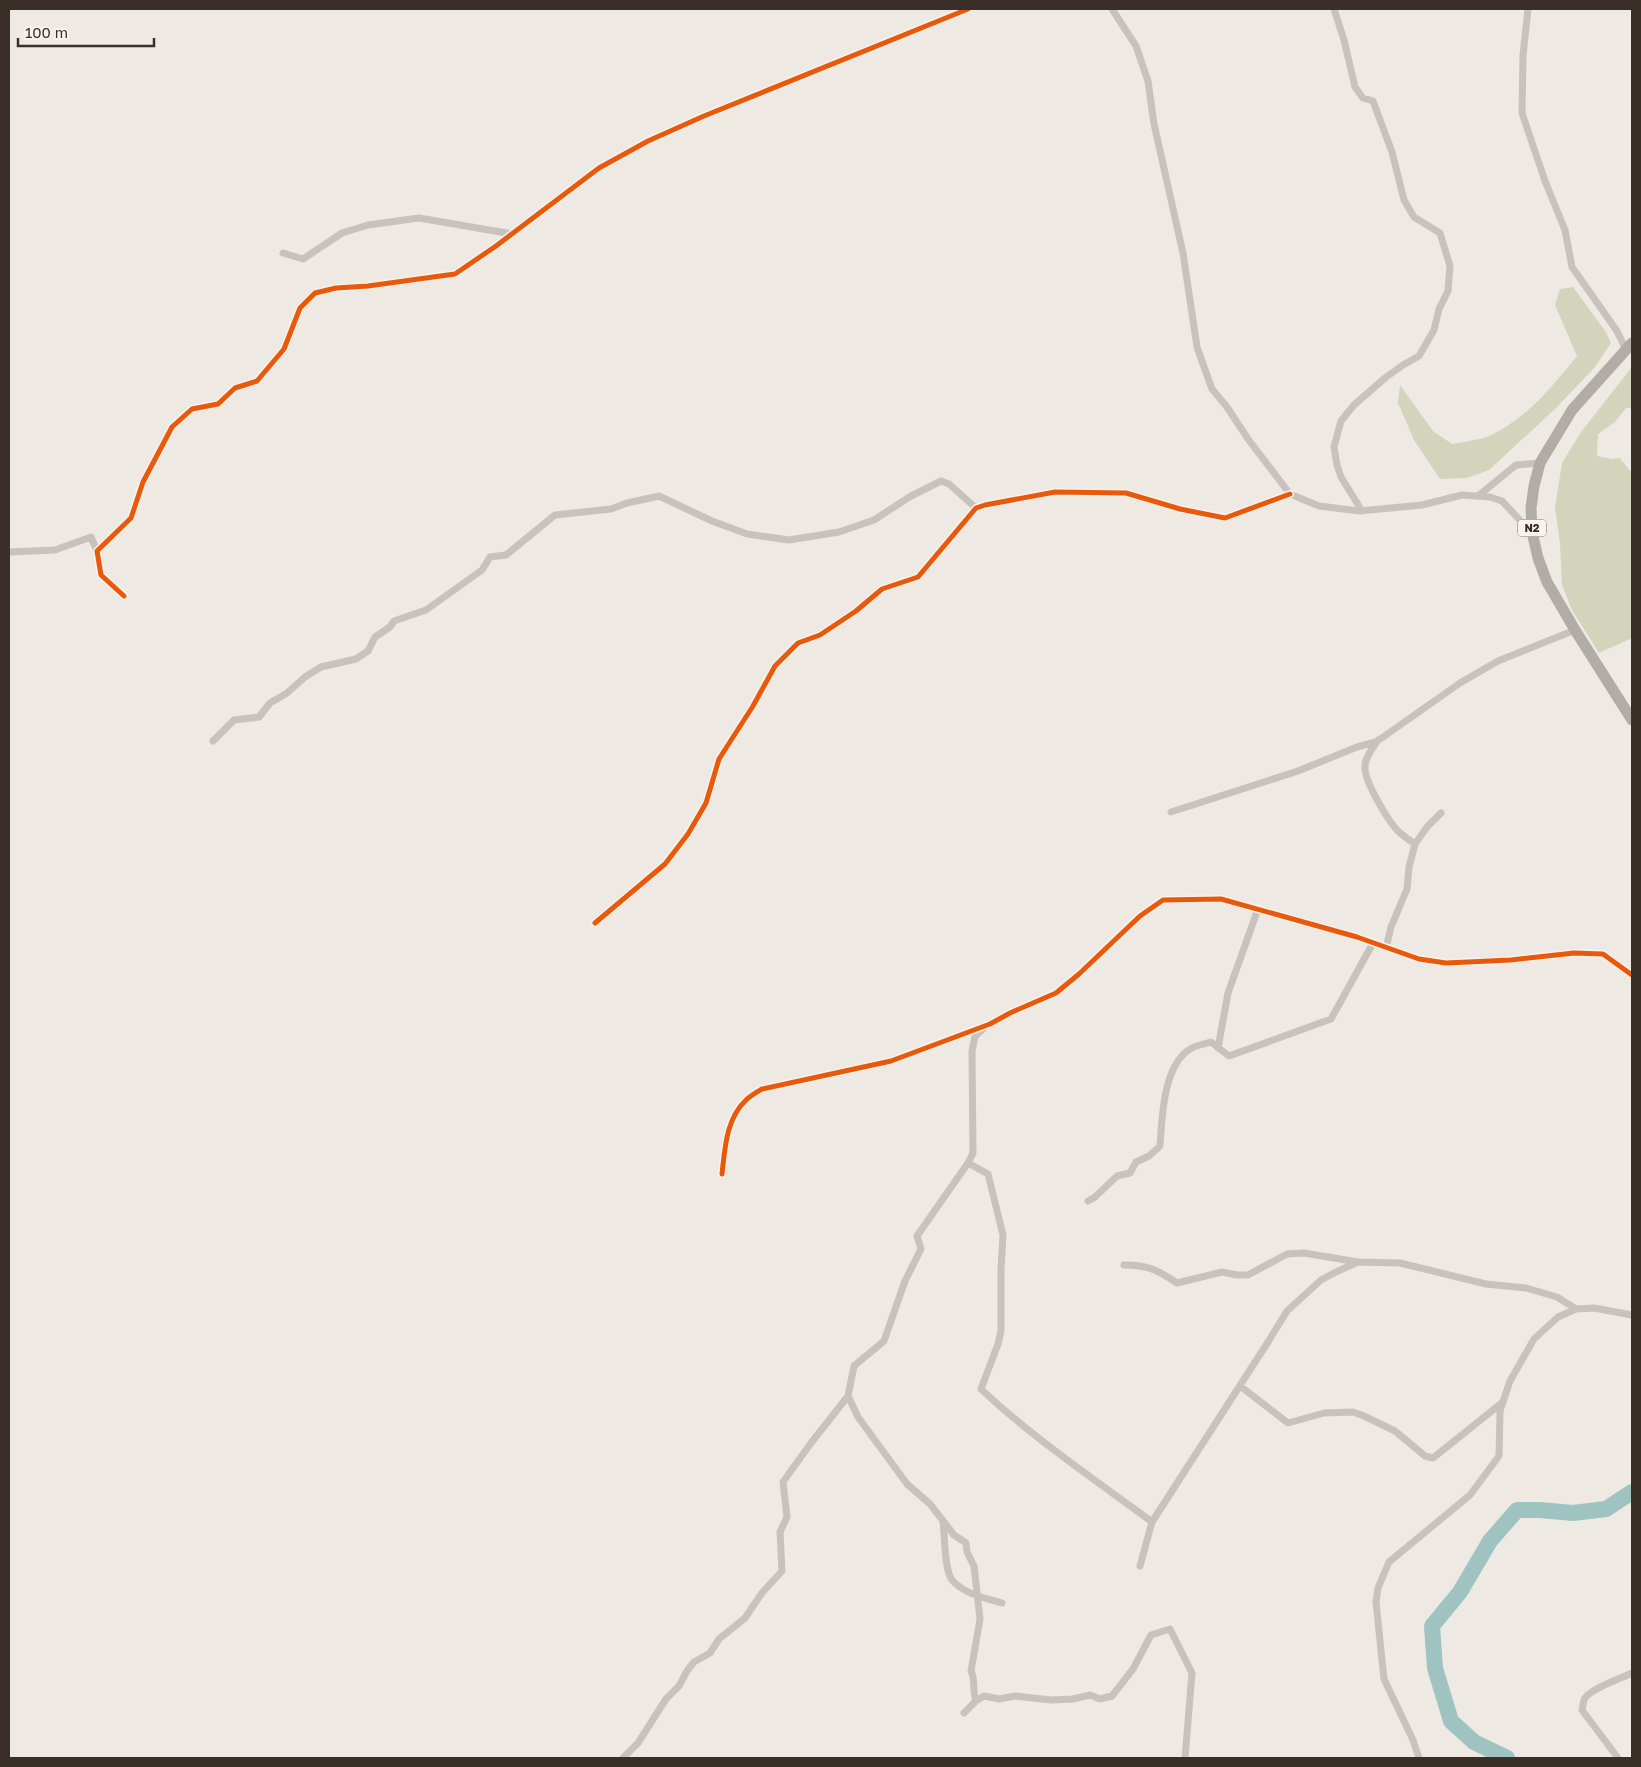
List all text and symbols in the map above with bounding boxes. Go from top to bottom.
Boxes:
scale bar [18,15,154,47]
text: 100 m [25,23,68,41]
road number: N2 [1518,520,1546,536]

